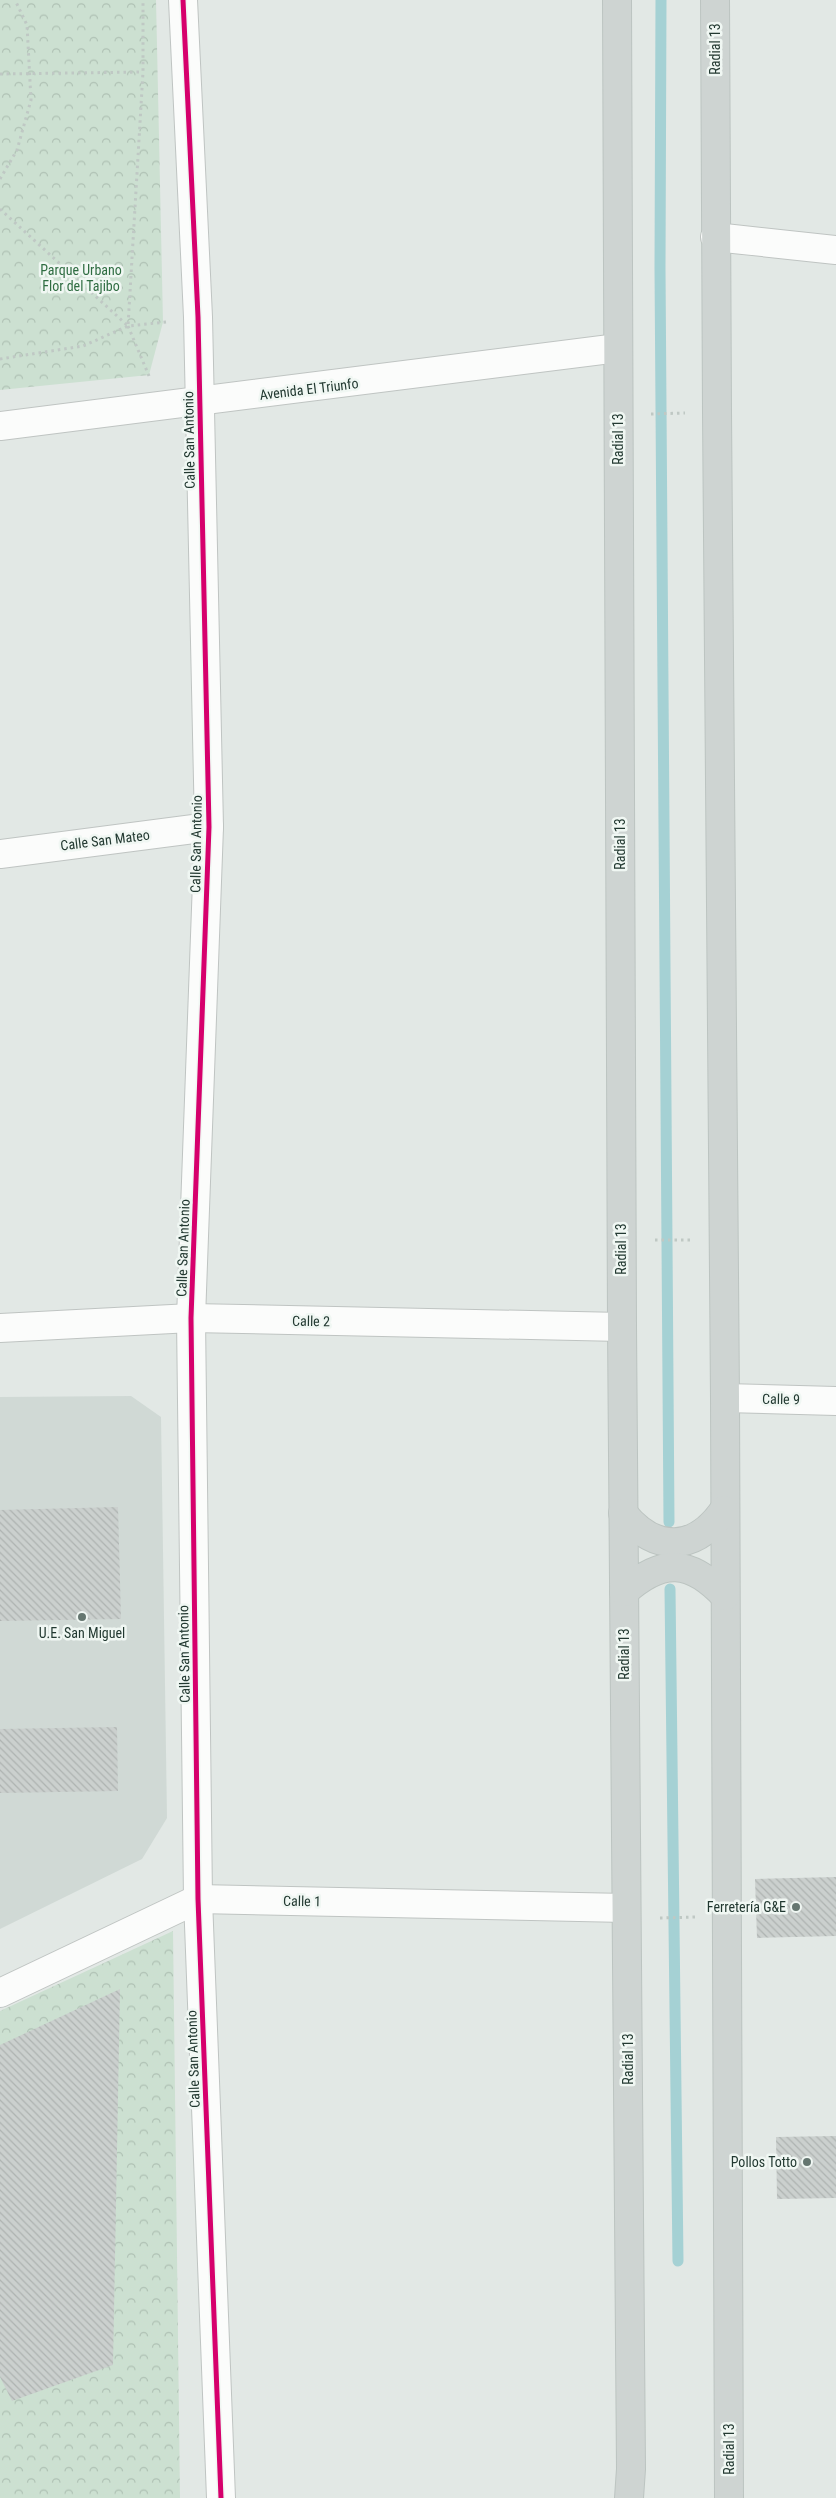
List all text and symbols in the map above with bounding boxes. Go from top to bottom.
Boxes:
street label: Radial 13 [707,23,723,75]
park label: Parque Urbano Flor del Tajibo [40,262,122,294]
street label: Avenida El Triunfo [259,375,359,403]
street label: Calle San Antonio [180,391,198,489]
street label: Radial 13 [610,413,626,465]
street label: Calle San Antonio [187,795,205,893]
street label: Radial 13 [612,818,628,870]
street label: Calle San Mateo [59,827,151,853]
street label: Calle San Antonio [173,1199,193,1297]
street label: Radial 13 [613,1223,629,1275]
street label: Calle 2 [292,1313,330,1329]
street label: Calle 9 [762,1391,800,1407]
street label: Calle San Antonio [175,1605,193,1703]
marker: U.E. San Miguel [76,1611,88,1623]
place label: U.E. San Miguel [39,1625,125,1641]
street label: Radial 13 [616,1628,632,1680]
street label: Calle 1 [283,1893,321,1909]
place label: Ferretería G&E [707,1899,786,1915]
marker: Ferretería G&E [790,1901,802,1913]
street label: Calle San Antonio [183,2010,203,2108]
street label: Radial 13 [620,2033,636,2085]
place label: Pollos Totto [731,2154,797,2170]
marker: Pollos Totto [801,2156,813,2168]
street label: Radial 13 [721,2423,737,2475]

